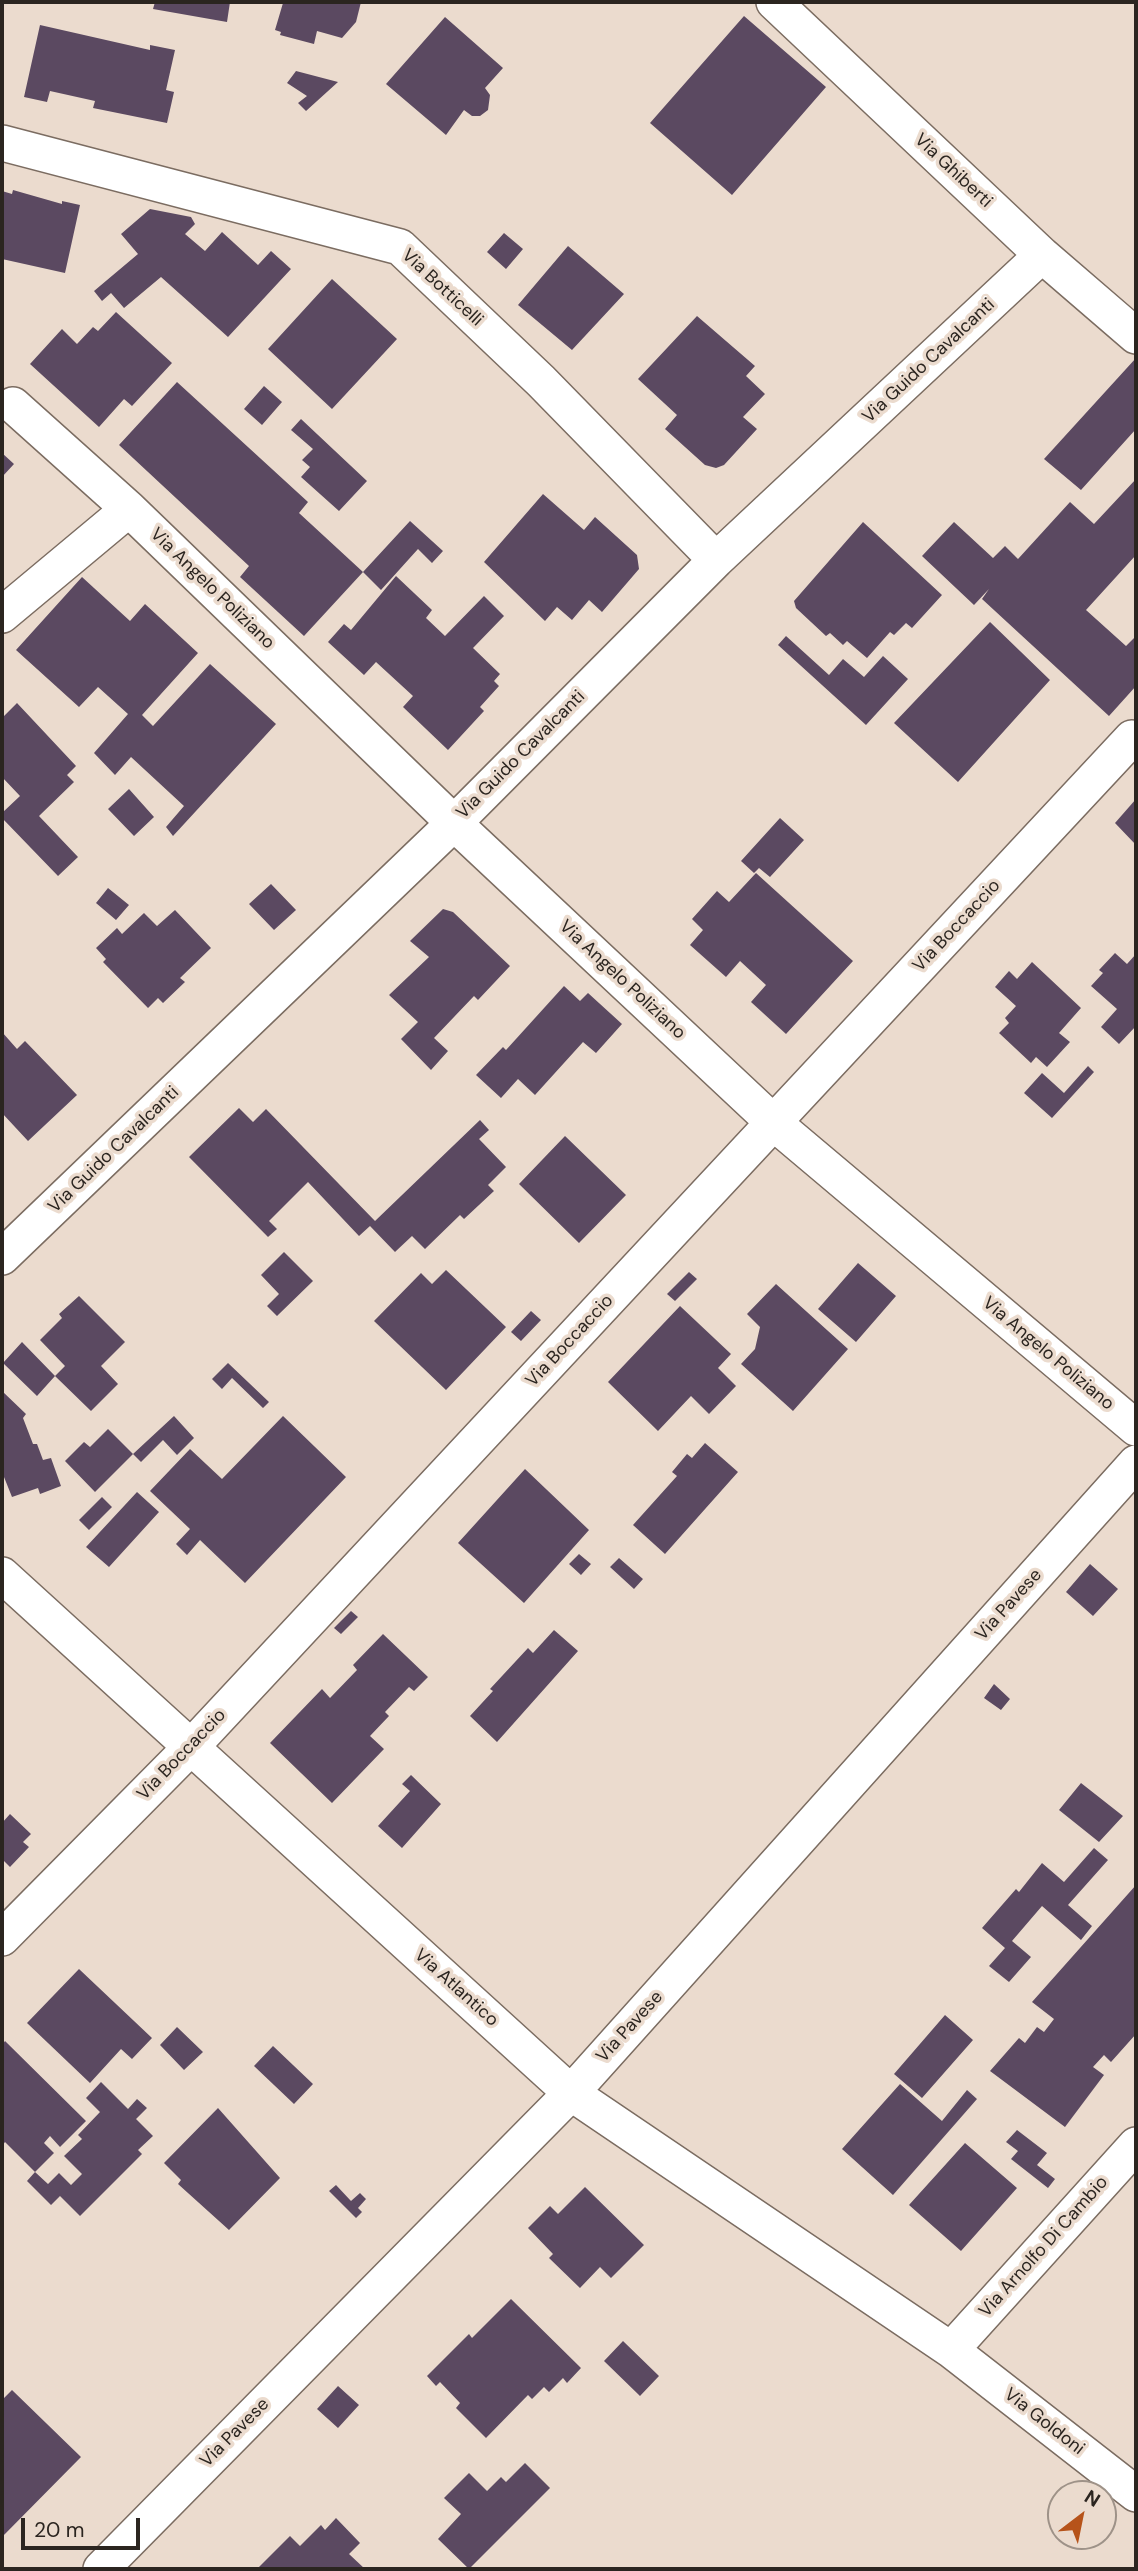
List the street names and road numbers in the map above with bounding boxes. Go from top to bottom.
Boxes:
street label: Via Ghiberti [910,129,996,213]
street label: Via Botticelli [397,245,487,331]
street label: Via Guido Cavalcanti [858,294,1000,428]
street label: Via Angelo Poliziano [145,524,279,654]
street label: Via Guido Cavalcanti [452,686,590,824]
street label: Via Boccaccio [909,875,1005,977]
street label: Via Angelo Poliziano [554,916,690,1044]
street label: Via Guido Cavalcanti [44,1082,184,1218]
street label: Via Boccaccio [522,1290,618,1392]
street label: Via Angelo Poliziano [978,1293,1118,1415]
street label: Via Pavese [971,1565,1047,1645]
street label: Via Boccaccio [133,1705,231,1805]
street label: Via Atlantico [410,1945,502,2031]
street label: Via Pavese [592,1987,668,2067]
street label: Via Arnolfo Di Cambio [975,2172,1113,2322]
street label: Via Goldoni [1000,2384,1088,2460]
street label: Via Pavese [196,2394,274,2472]

